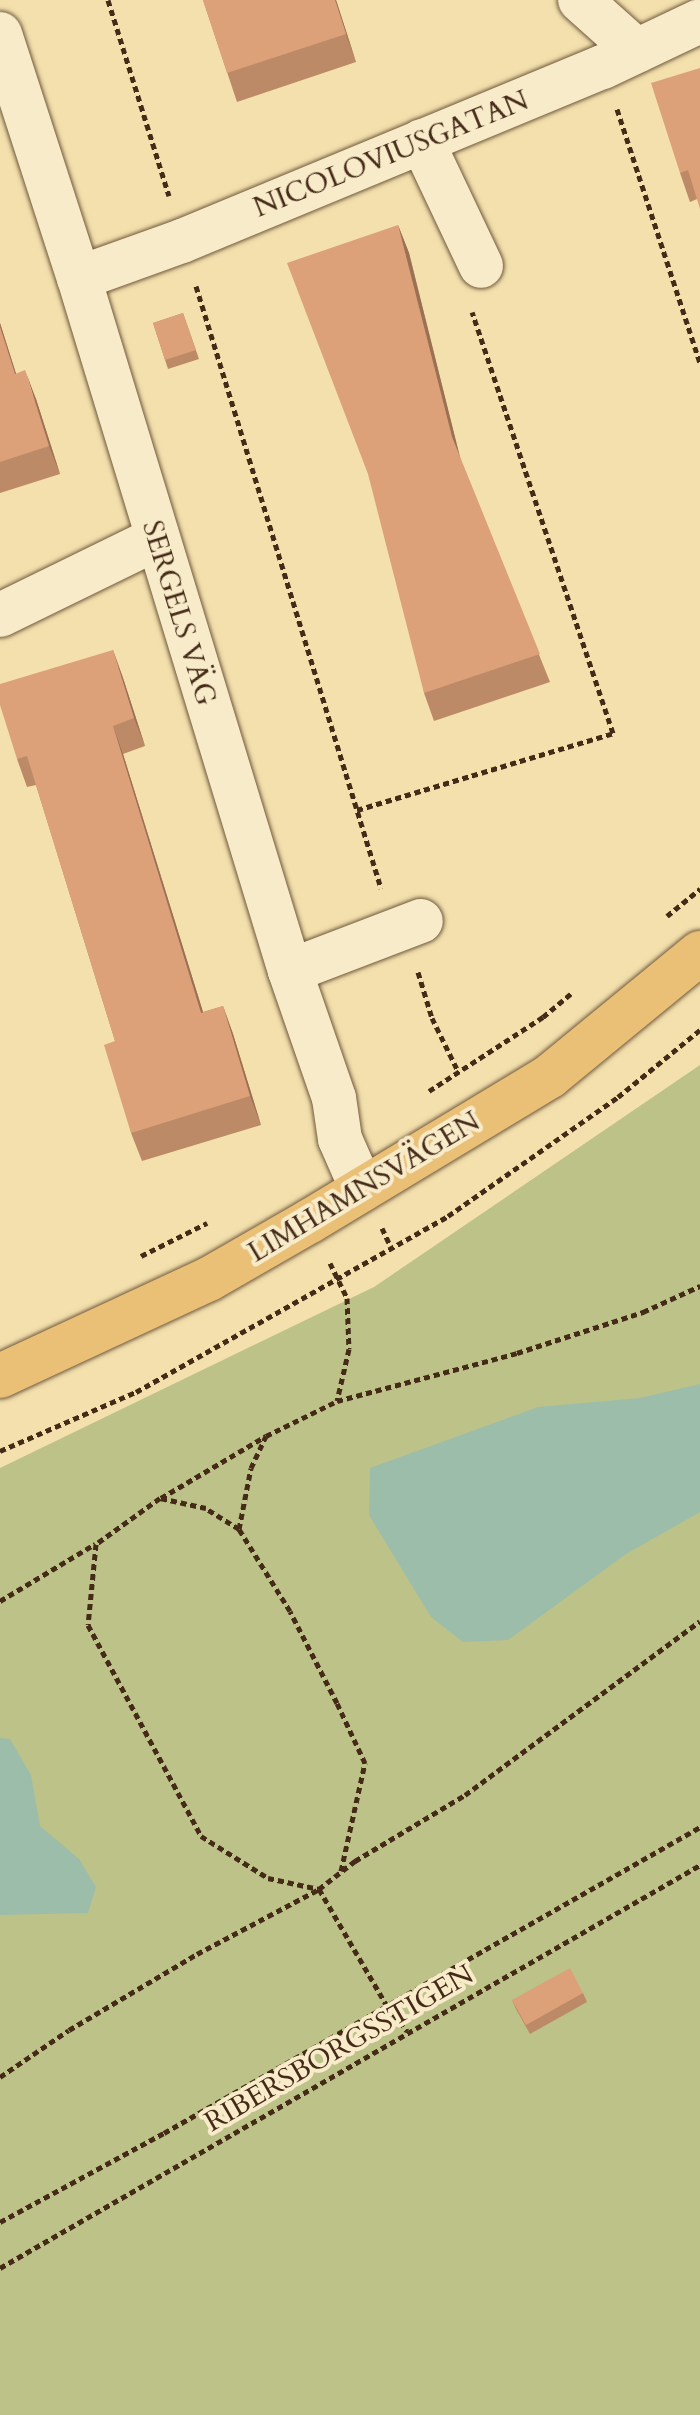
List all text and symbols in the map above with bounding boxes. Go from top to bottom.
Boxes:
street label: NICOLOVIUSGATAN [249,83,533,225]
street label: SERGELS VÄG [135,517,223,709]
street label: LIMHAMNSVÄGEN [242,1105,486,1269]
street label: RIBERSBORGSSTIGEN [199,1957,479,2139]

